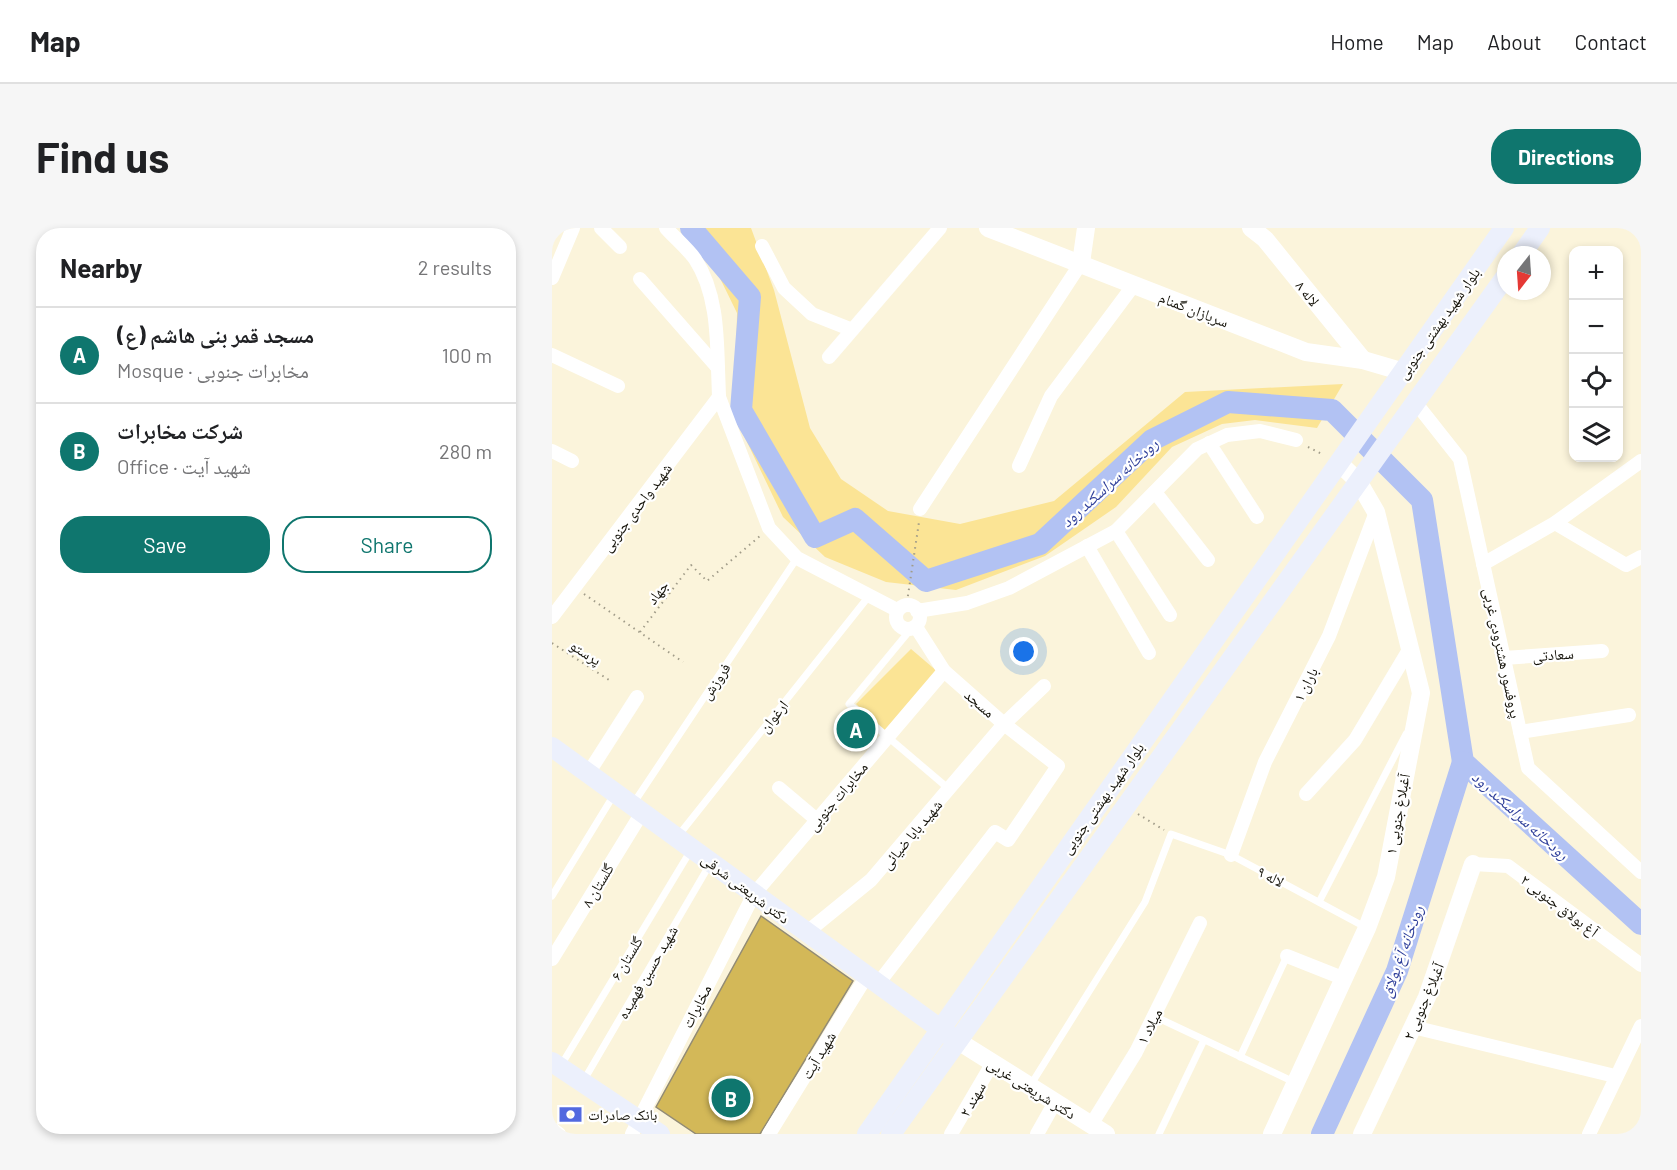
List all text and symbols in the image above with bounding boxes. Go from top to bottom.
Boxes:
text: Map [30,24,81,58]
text: Home [1330,29,1384,54]
text: Map [1417,29,1454,54]
text: About [1487,29,1542,54]
text: Contact [1575,29,1647,54]
button: Directions [1491,129,1641,184]
text: Find us [36,131,169,181]
north arrow [1497,246,1551,300]
map controls [1569,246,1623,462]
button: + [1569,246,1623,300]
text: Nearby [60,252,142,283]
text: 2 results [418,255,492,279]
street label: بلوار شهید بهشتی جنوبی [1393,264,1485,383]
street label: لاله ۸ [1292,277,1324,309]
street label: سربازان گمنام [1156,288,1231,332]
button: − [1569,300,1623,354]
text: مسجد قمر بنی هاشم (ع) [117,321,314,347]
text: A [73,343,86,367]
text: 100 m [442,343,492,367]
button: locate [1569,354,1623,408]
text: Mosque · مخابرات جنوبی [117,358,309,382]
button: layers [1569,408,1623,462]
text: شرکت مخابرات [117,417,243,443]
water label: رودخانه سراسکند رود [1057,434,1162,531]
text: B [73,439,86,463]
text: 280 m [439,439,492,463]
text: Office · شهید آیت [117,454,251,478]
street label: شهید واحدی جنوبی [597,459,677,556]
button: Save [60,516,270,573]
button: Share [282,516,492,573]
street label: جهاد [642,576,673,608]
street label: پروفسور هشترودی غربی [1478,586,1526,720]
street label: پرستو [566,635,605,670]
your location [1009,637,1038,666]
street label: سعادتی [1532,644,1575,666]
street label: فروزش [696,659,735,704]
street label: باران ۱ [1289,664,1323,705]
street label: مسجد [961,685,999,721]
street label: ارغوان [755,696,793,737]
pin: A [836,706,876,752]
street label: بلوار شهید بهشتی جنوبی [1057,739,1149,858]
street label: مخابرات جنوبی [803,758,873,835]
water label: رودخانه سراسکند رود [1468,767,1573,864]
street label: آغبلاغ جنوبی ۱ [1381,771,1415,856]
street label: شهيد بابا ضيائی [877,795,947,874]
street label: دکتر شریعتی شرقی [697,849,794,929]
street label: گلستان ۸ [577,860,619,911]
street label: لاله ۹ [1255,862,1287,890]
street label: آغ بولاق جنوبی ۲ [1516,870,1603,942]
water label: رودخانه آغ بولاق [1376,902,1428,1000]
street label: شهيد حسین فهمیده [613,922,683,1023]
street label: گلستان ۶ [606,933,648,984]
street label: آغبلاغ جنوبی ۲ [1399,959,1450,1043]
street label: مخابرات [678,981,715,1031]
street label: میلاد ۱ [1133,1005,1166,1047]
street label: شهید آیت [797,1028,840,1082]
street label: دکتر شریعتی غربی [983,1054,1080,1124]
pin: B [712,1076,750,1120]
street label: سهند ۲ [955,1078,990,1120]
bank icon: بانک صادرات [557,1101,583,1127]
place label: بانک صادرات [588,1105,657,1124]

